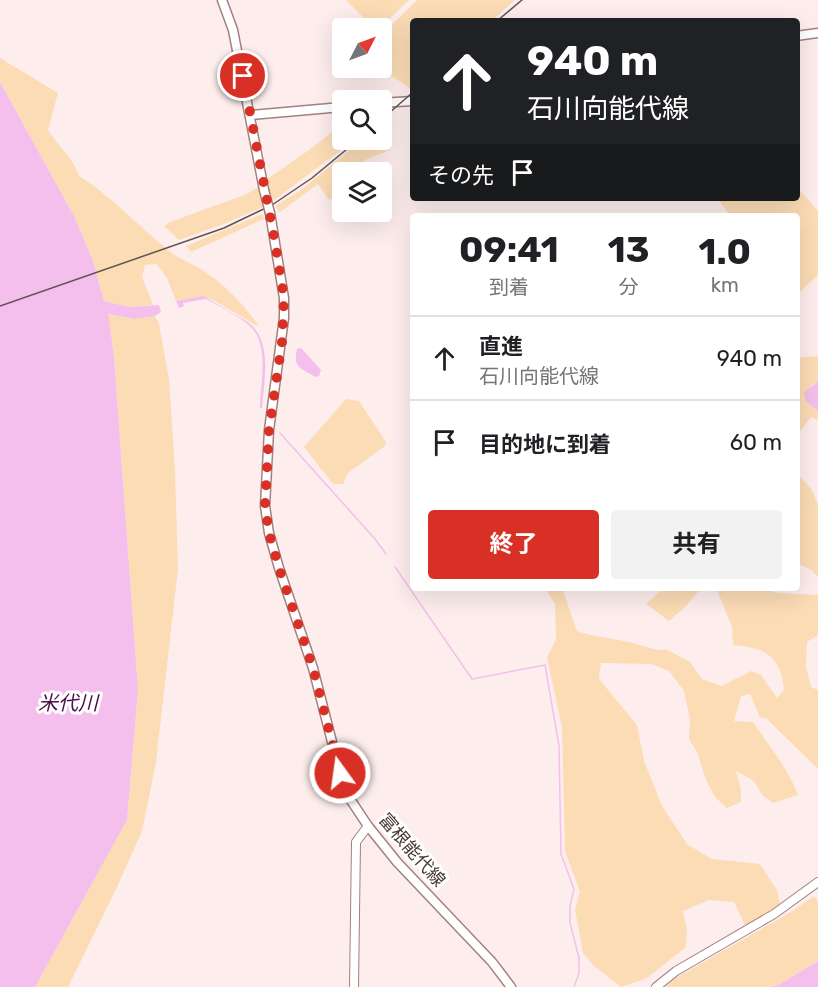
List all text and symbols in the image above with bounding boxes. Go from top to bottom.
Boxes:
north arrow [332,18,392,78]
map controls [332,18,392,222]
text: 940 m [527,36,658,86]
icon: ahead [428,42,506,120]
pin [217,50,268,101]
icon: arrive [226,59,259,92]
button: search [332,90,392,150]
text: 石川向能代線 [527,93,689,125]
icon: arrive [506,156,539,189]
button: layers [332,162,392,222]
text: その先 [428,162,494,189]
text: 09:41 [459,228,559,271]
text: 13 [608,228,649,271]
text: 1.0 [699,230,751,273]
text: km [711,273,739,297]
text: 到着 [489,275,529,299]
text: 分 [619,275,639,299]
text: 直進 [479,333,523,360]
icon: ahead [428,342,461,375]
text: 940 m [717,345,782,372]
text: 石川向能代線 [479,364,599,388]
icon: arrive [428,426,461,459]
text: 60 m [730,429,782,456]
text: 目的地に到着 [479,431,611,458]
button: 終了 [428,510,599,579]
button: 共有 [611,510,782,579]
water label: 米代川 [38,691,100,715]
position arrow [308,741,372,805]
street label: 富根能代線 [374,809,450,891]

